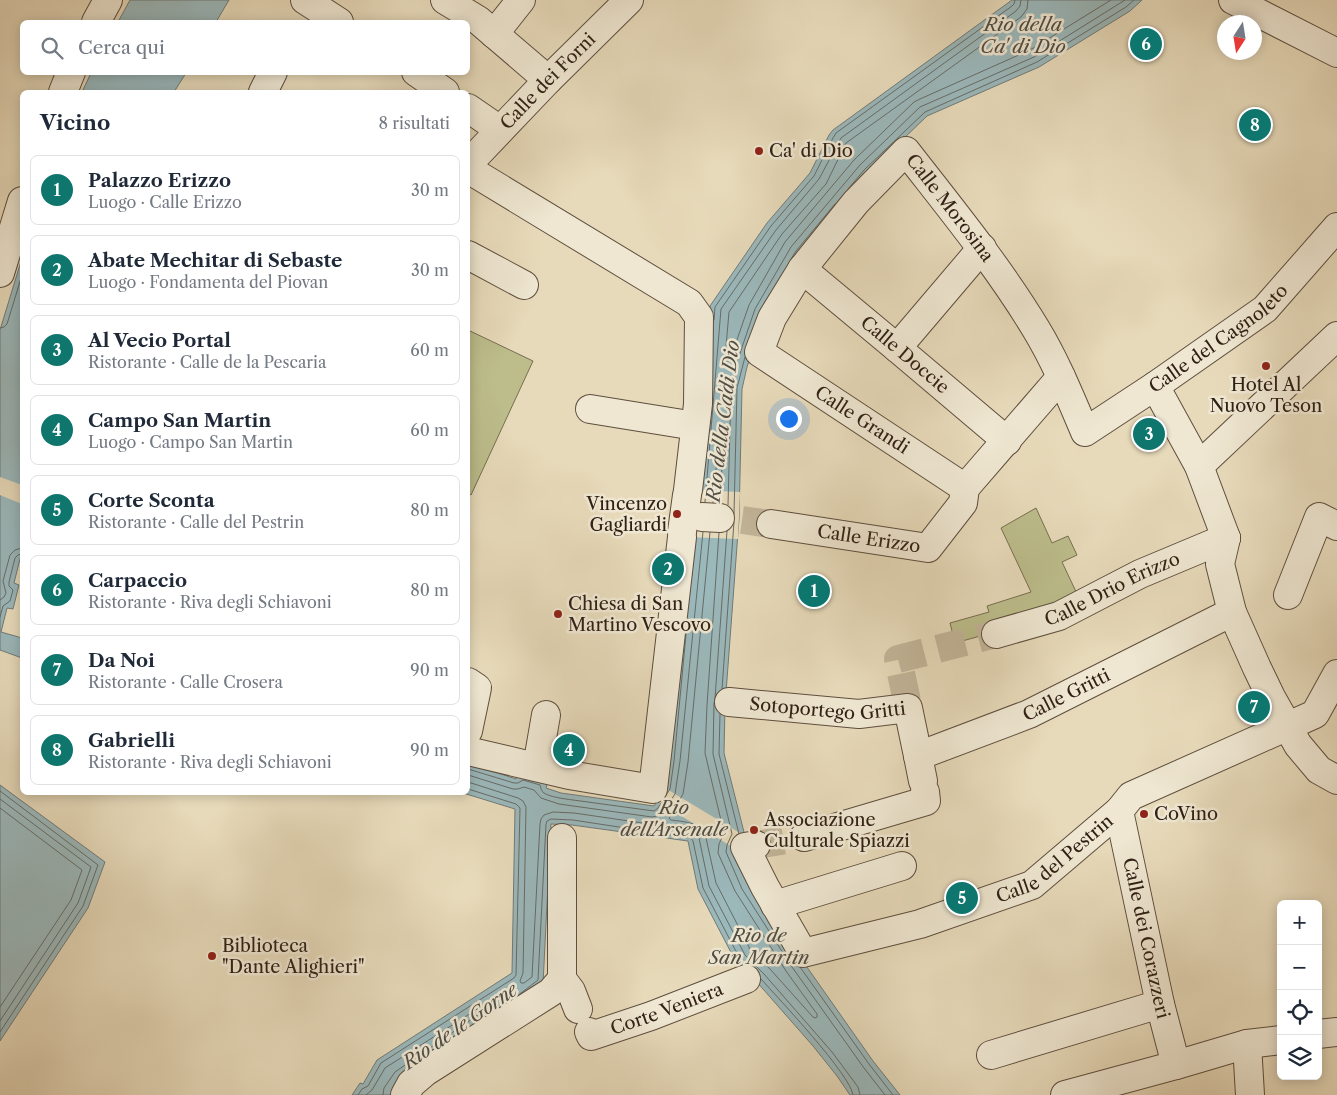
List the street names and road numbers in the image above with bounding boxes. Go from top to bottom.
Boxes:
street label: Calle dei Forni [496,28,600,134]
street label: Calle Morosina [901,149,999,266]
street label: Calle del Cagnoleto [1145,280,1293,398]
street label: Calle Doccie [856,311,954,398]
street label: Calle Grandi [811,381,914,459]
street label: Calle Erizzo [816,520,922,558]
street label: Calle Drio Erizzo [1042,548,1183,631]
street label: Calle Gritti [1019,664,1114,726]
street label: Sotoportego Gritti [749,693,907,725]
street label: Calle del Pestrin [993,810,1118,908]
street label: Calle dei Corazzeri [1118,856,1175,1022]
street label: Corte Veniera [608,978,727,1040]

